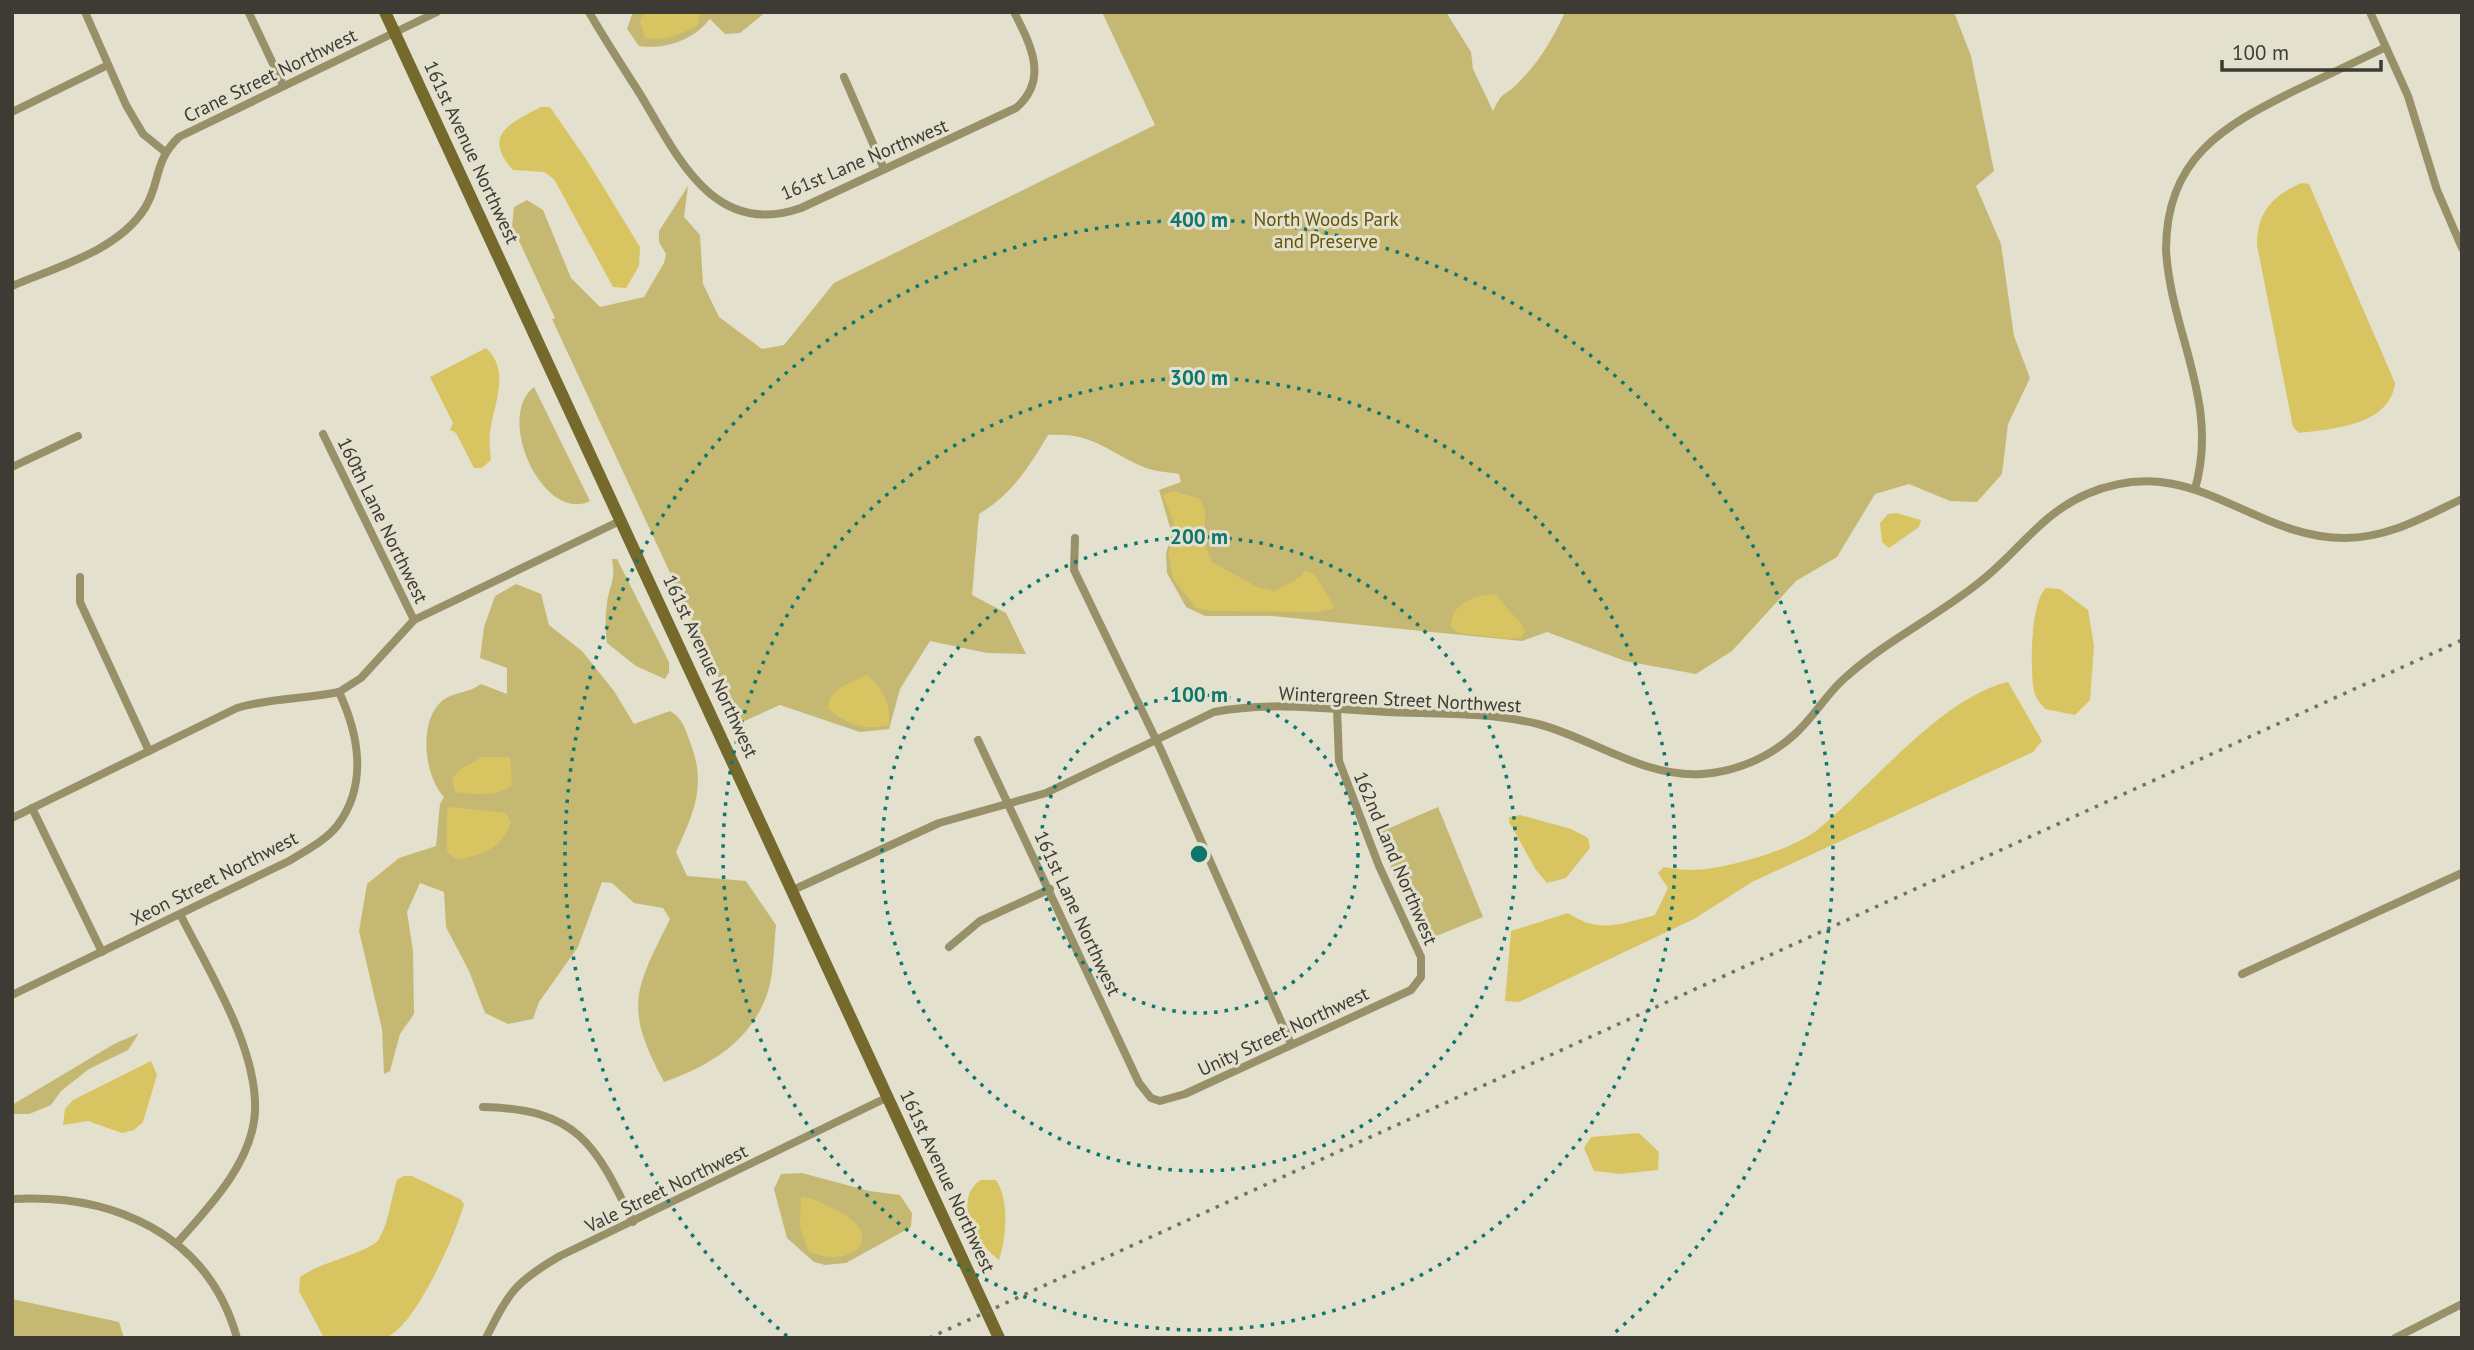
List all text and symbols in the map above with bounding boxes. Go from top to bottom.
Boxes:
street label: Crane Street Northwest [179,22,361,127]
scale bar [2222,28,2381,72]
text: 100 m [2232,39,2289,66]
street label: 161st Avenue Northwest [419,57,525,248]
street label: 161st Lane Northwest [777,113,952,205]
text: 400 m [1170,206,1228,233]
park label: North Woods Park and Preserve [1253,207,1399,253]
text: 300 m [1170,364,1228,391]
street label: 160th Lane Northwest [332,433,434,607]
text: 200 m [1170,523,1228,550]
street label: 161st Avenue Northwest [658,571,764,762]
text: 100 m [1170,681,1228,708]
street label: Wintergreen Street Northwest [1278,681,1523,717]
street label: 162nd Land Northwest [1349,768,1444,949]
street label: Xeon Street Northwest [126,825,302,931]
street label: 161st Lane Northwest [1029,827,1127,1000]
centre of rings [1187,842,1211,866]
street label: Unity Street Northwest [1194,981,1373,1081]
street label: 161st Avenue Northwest [895,1086,1001,1277]
street label: Vale Street Northwest [580,1138,752,1238]

